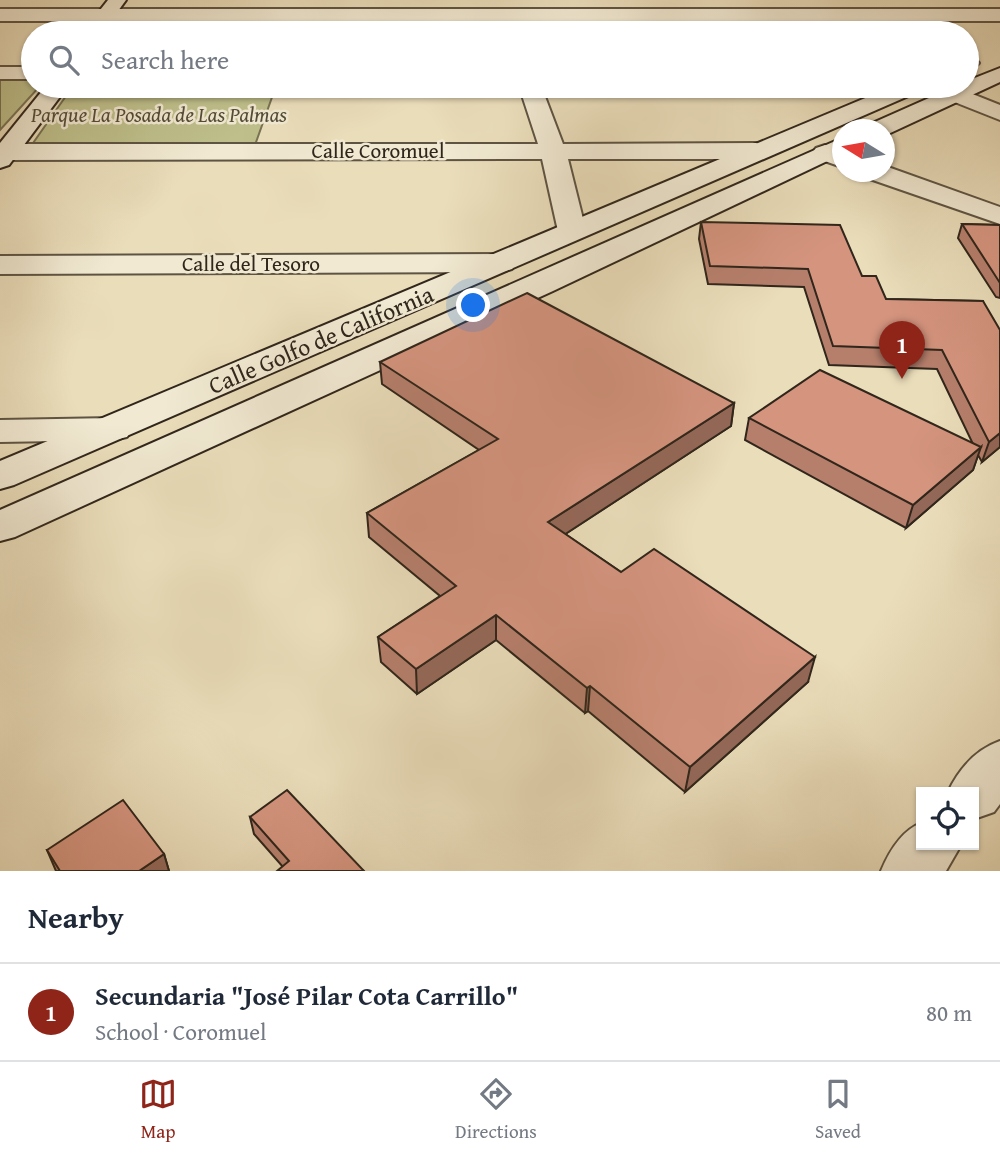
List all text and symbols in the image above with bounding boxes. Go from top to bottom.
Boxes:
search box [21,21,979,98]
text: Search here [101,40,229,79]
icon: search [45,41,83,79]
park label: Parque La Posada de Las Palmas [30,99,287,130]
north arrow [832,119,895,182]
street label: Calle Coromuel [311,135,445,166]
street label: Calle del Tesoro [182,248,320,279]
street label: Calle Golfo de California [203,276,439,403]
your location [456,288,490,322]
pin: 1 [879,321,925,379]
map controls [916,787,979,850]
button: locate [916,787,979,850]
text: Nearby [28,895,124,939]
text: Secundaria "José Pilar Cota Carrillo" [95,976,518,1015]
text: 1 [45,996,57,1029]
text: 80 m [926,996,972,1029]
text: School · Coromuel [95,1015,266,1048]
tab: Map [139,1075,177,1145]
tab: Directions [455,1075,537,1145]
tab: Saved [815,1075,861,1145]

